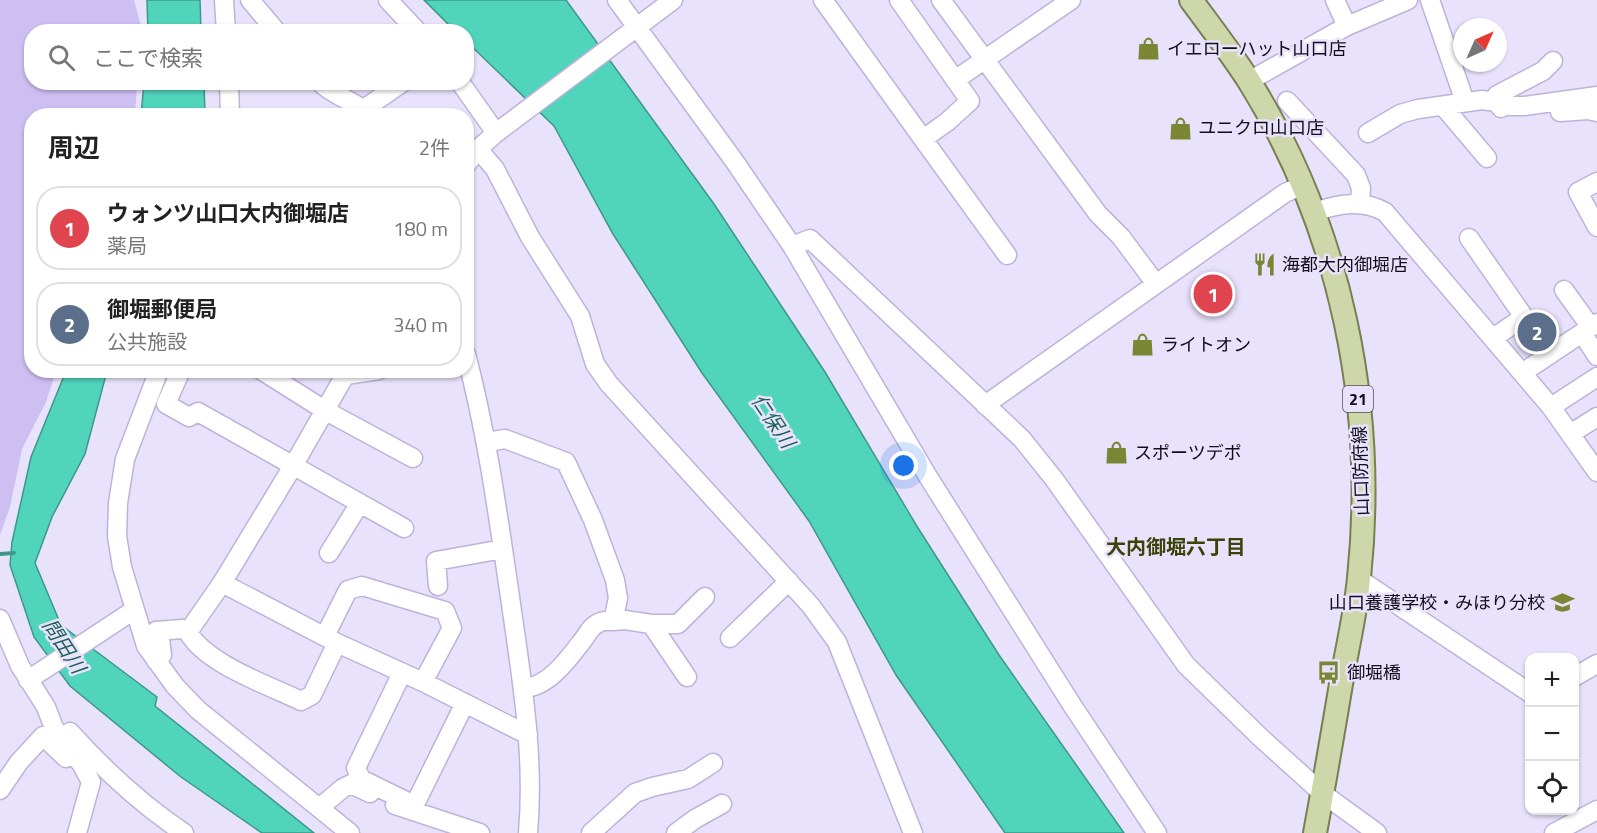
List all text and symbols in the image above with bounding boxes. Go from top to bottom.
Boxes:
north arrow [1453,18,1507,72]
search box [24,24,474,90]
place label: イエローハット山口店 [1167,35,1346,62]
shop icon: イエローハット山口店 [1136,36,1162,62]
icon: search [45,41,78,74]
text: ここで検索 [93,41,203,75]
place label: ユニクロ山口店 [1198,114,1324,141]
shop icon: ユニクロ山口店 [1167,115,1193,141]
text: 周辺 [48,128,100,167]
text: 2件 [419,132,450,163]
text: ウォンツ山口大内御堀店 [107,196,349,230]
text: 1 [64,213,75,244]
text: 180 m [393,213,448,244]
text: 薬局 [107,230,147,261]
place label: 海都大内御堀店 [1282,251,1408,278]
restaurant icon: 海都大内御堀店 [1251,252,1277,278]
pin: 1 [1194,272,1232,316]
text: 御堀郵便局 [107,292,217,326]
text: 2 [64,309,75,340]
text: 340 m [393,309,448,340]
pin: 2 [1518,310,1556,354]
text: 公共施設 [107,326,187,357]
place label: ライトオン [1161,331,1251,358]
shop icon: ライトオン [1130,332,1156,358]
road number: 21 [1343,386,1373,412]
water label: 仁保川 [744,387,804,456]
street label: 山口防府線 [1345,426,1376,516]
place label: スポーツデポ [1134,439,1242,466]
shop icon: スポーツデポ [1103,440,1129,466]
your location [889,451,918,480]
district label: 大内御堀六丁目 [1106,531,1246,562]
place label: 山口養護学校・みほり分校 [1329,589,1545,616]
school or university icon: 山口養護学校・みほり分校 [1550,590,1576,616]
water label: 問田川 [35,612,95,681]
map controls [1525,653,1579,815]
button: + [1525,653,1579,707]
place label: 御堀橋 [1347,659,1401,686]
bus stop icon: 御堀橋 [1316,660,1342,686]
button: − [1525,707,1579,761]
button: locate [1525,761,1579,815]

